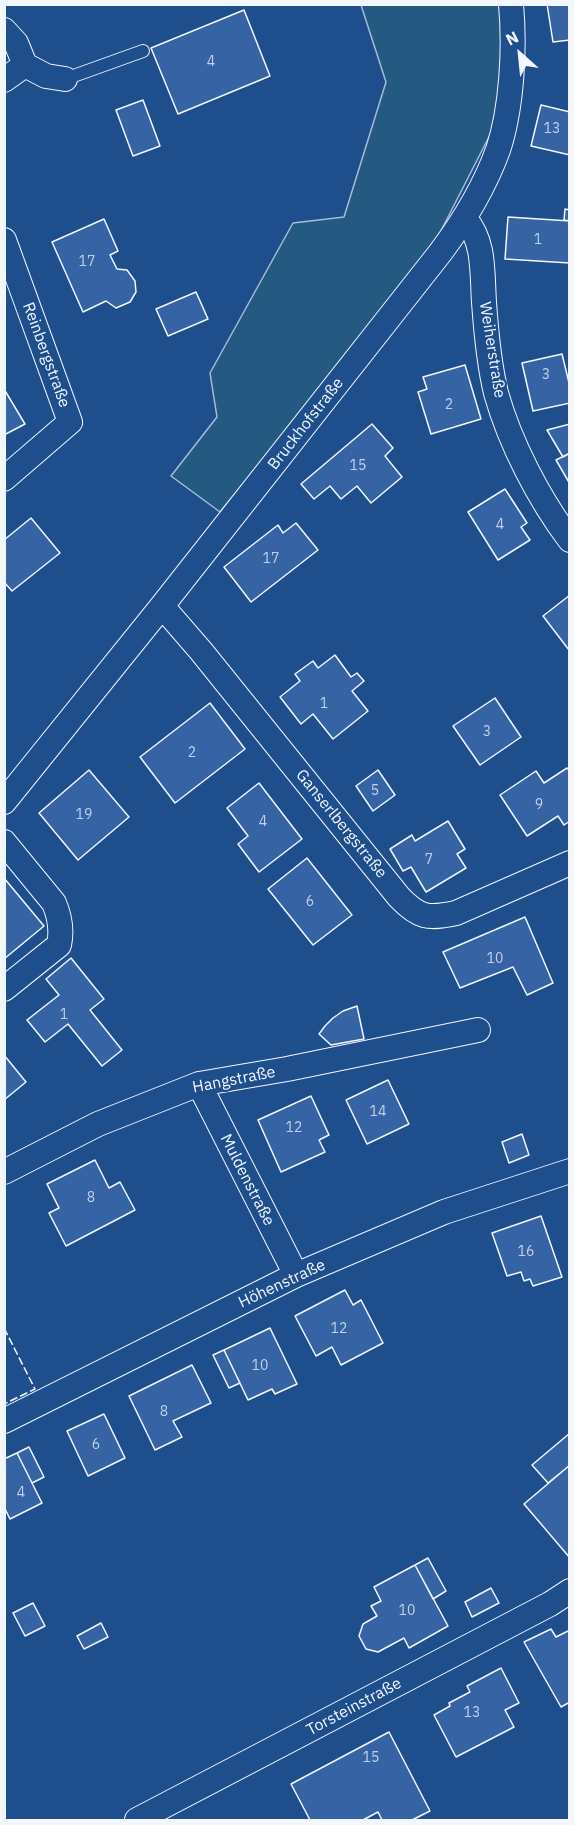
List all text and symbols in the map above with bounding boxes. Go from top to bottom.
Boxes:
north arrow [490,24,550,84]
text: N [502,26,522,50]
house number: 4 [207,54,215,70]
house number: 13 [544,121,560,137]
house number: 1 [534,232,542,248]
house number: 17 [79,254,95,270]
street label: Reinbergstraße [18,300,74,410]
street label: Weiherstraße [475,300,509,400]
house number: 3 [542,367,550,383]
street label: Bruckhofstraße [264,374,348,474]
house number: 2 [445,397,453,413]
house number: 15 [350,458,366,474]
house number: 4 [496,517,504,533]
house number: 17 [263,551,279,567]
house number: 1 [320,696,328,712]
house number: 3 [483,724,491,740]
house number: 2 [188,745,196,761]
street label: Ganserlbergstraße [291,766,391,882]
house number: 5 [371,783,379,799]
house number: 9 [535,797,543,813]
house number: 19 [76,807,92,823]
house number: 4 [259,814,267,830]
house number: 7 [425,852,433,868]
house number: 6 [306,894,314,910]
house number: 10 [487,951,503,967]
house number: 1 [60,1007,68,1023]
street label: Hangstraße [191,1063,277,1097]
house number: 14 [370,1104,386,1120]
house number: 12 [286,1120,302,1136]
street label: Muldenstraße [216,1131,278,1229]
house number: 8 [87,1190,95,1206]
house number: 16 [518,1244,534,1260]
street label: Höhenstraße [235,1255,329,1313]
house number: 12 [331,1321,347,1337]
house number: 10 [252,1358,268,1374]
house number: 8 [160,1404,168,1420]
house number: 6 [92,1437,100,1453]
house number: 4 [17,1485,25,1501]
house number: 10 [399,1603,415,1619]
street label: Torsteinstraße [303,1674,405,1740]
house number: 13 [464,1705,480,1721]
house number: 15 [363,1750,379,1766]

